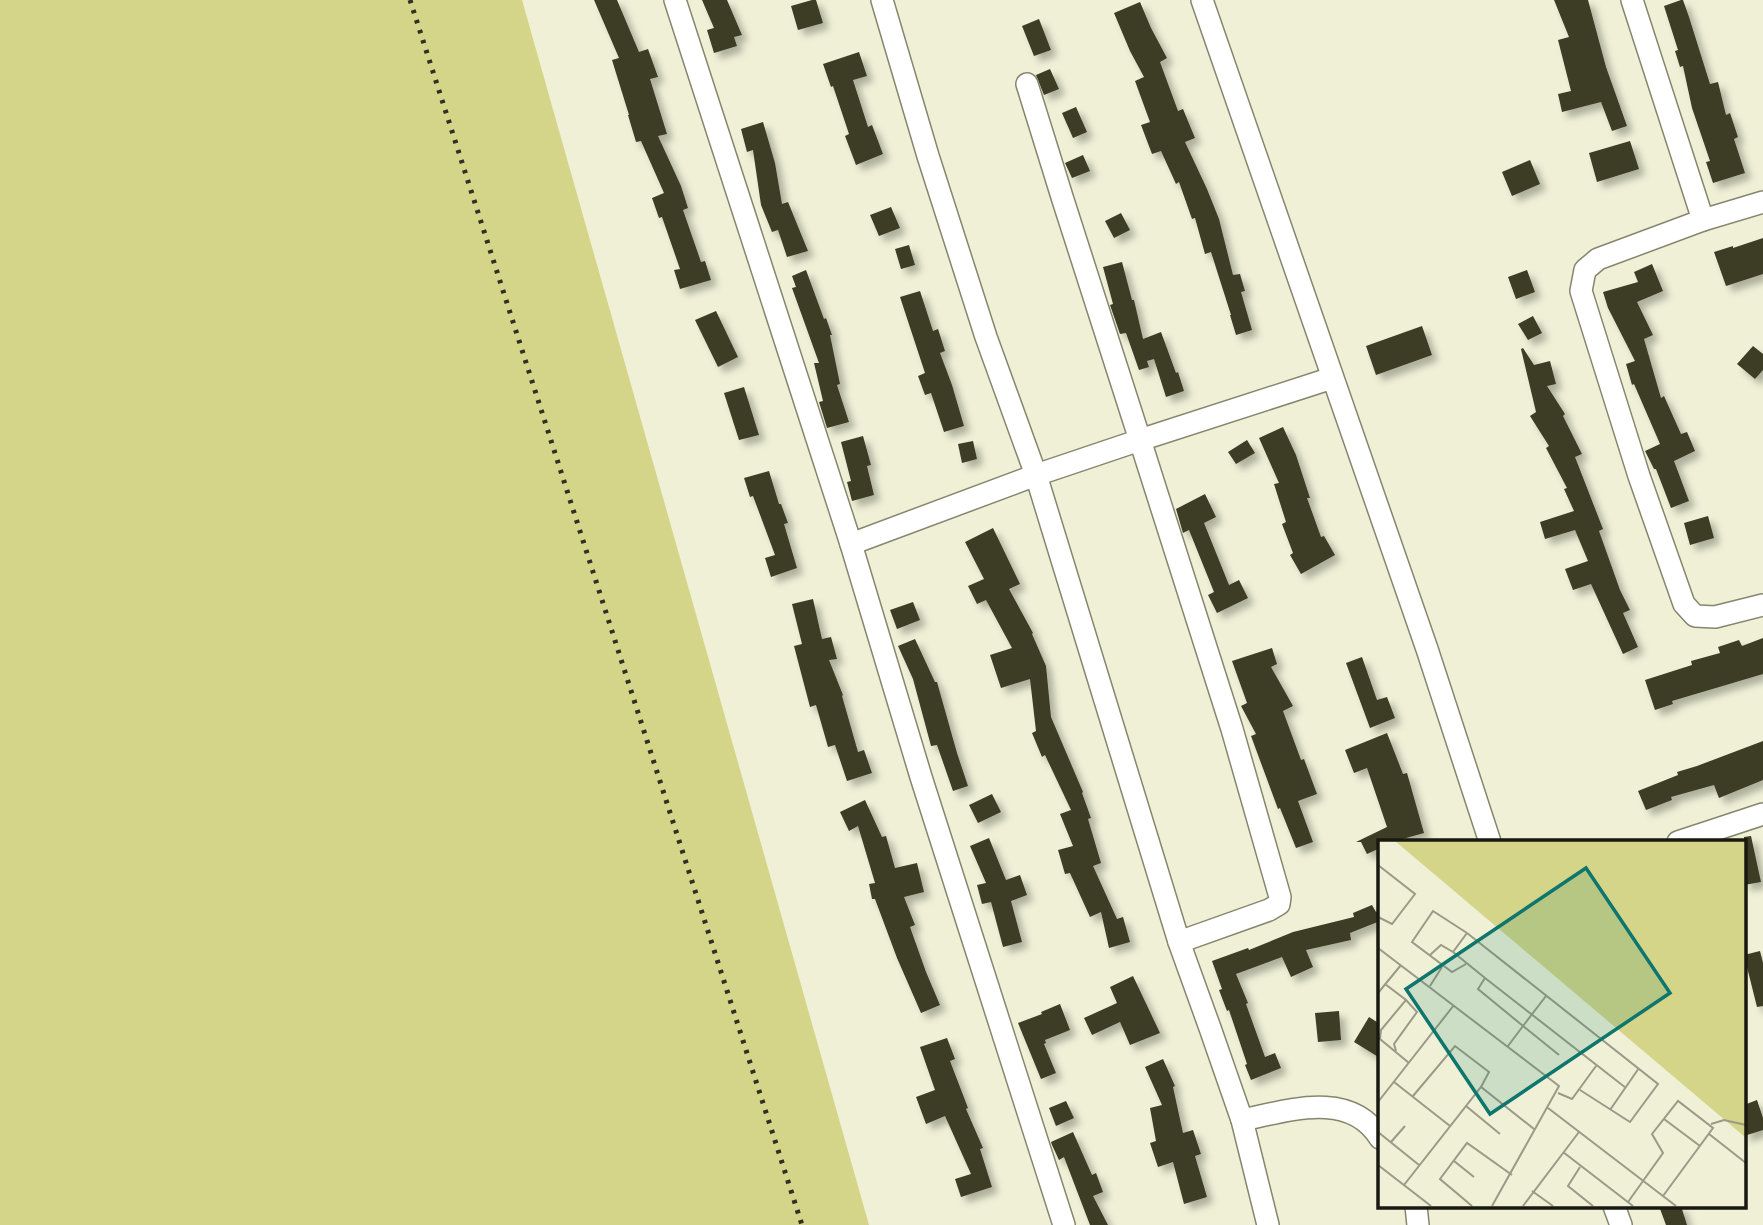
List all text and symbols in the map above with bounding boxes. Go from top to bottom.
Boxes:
inset map [1378,840,1746,1208]

